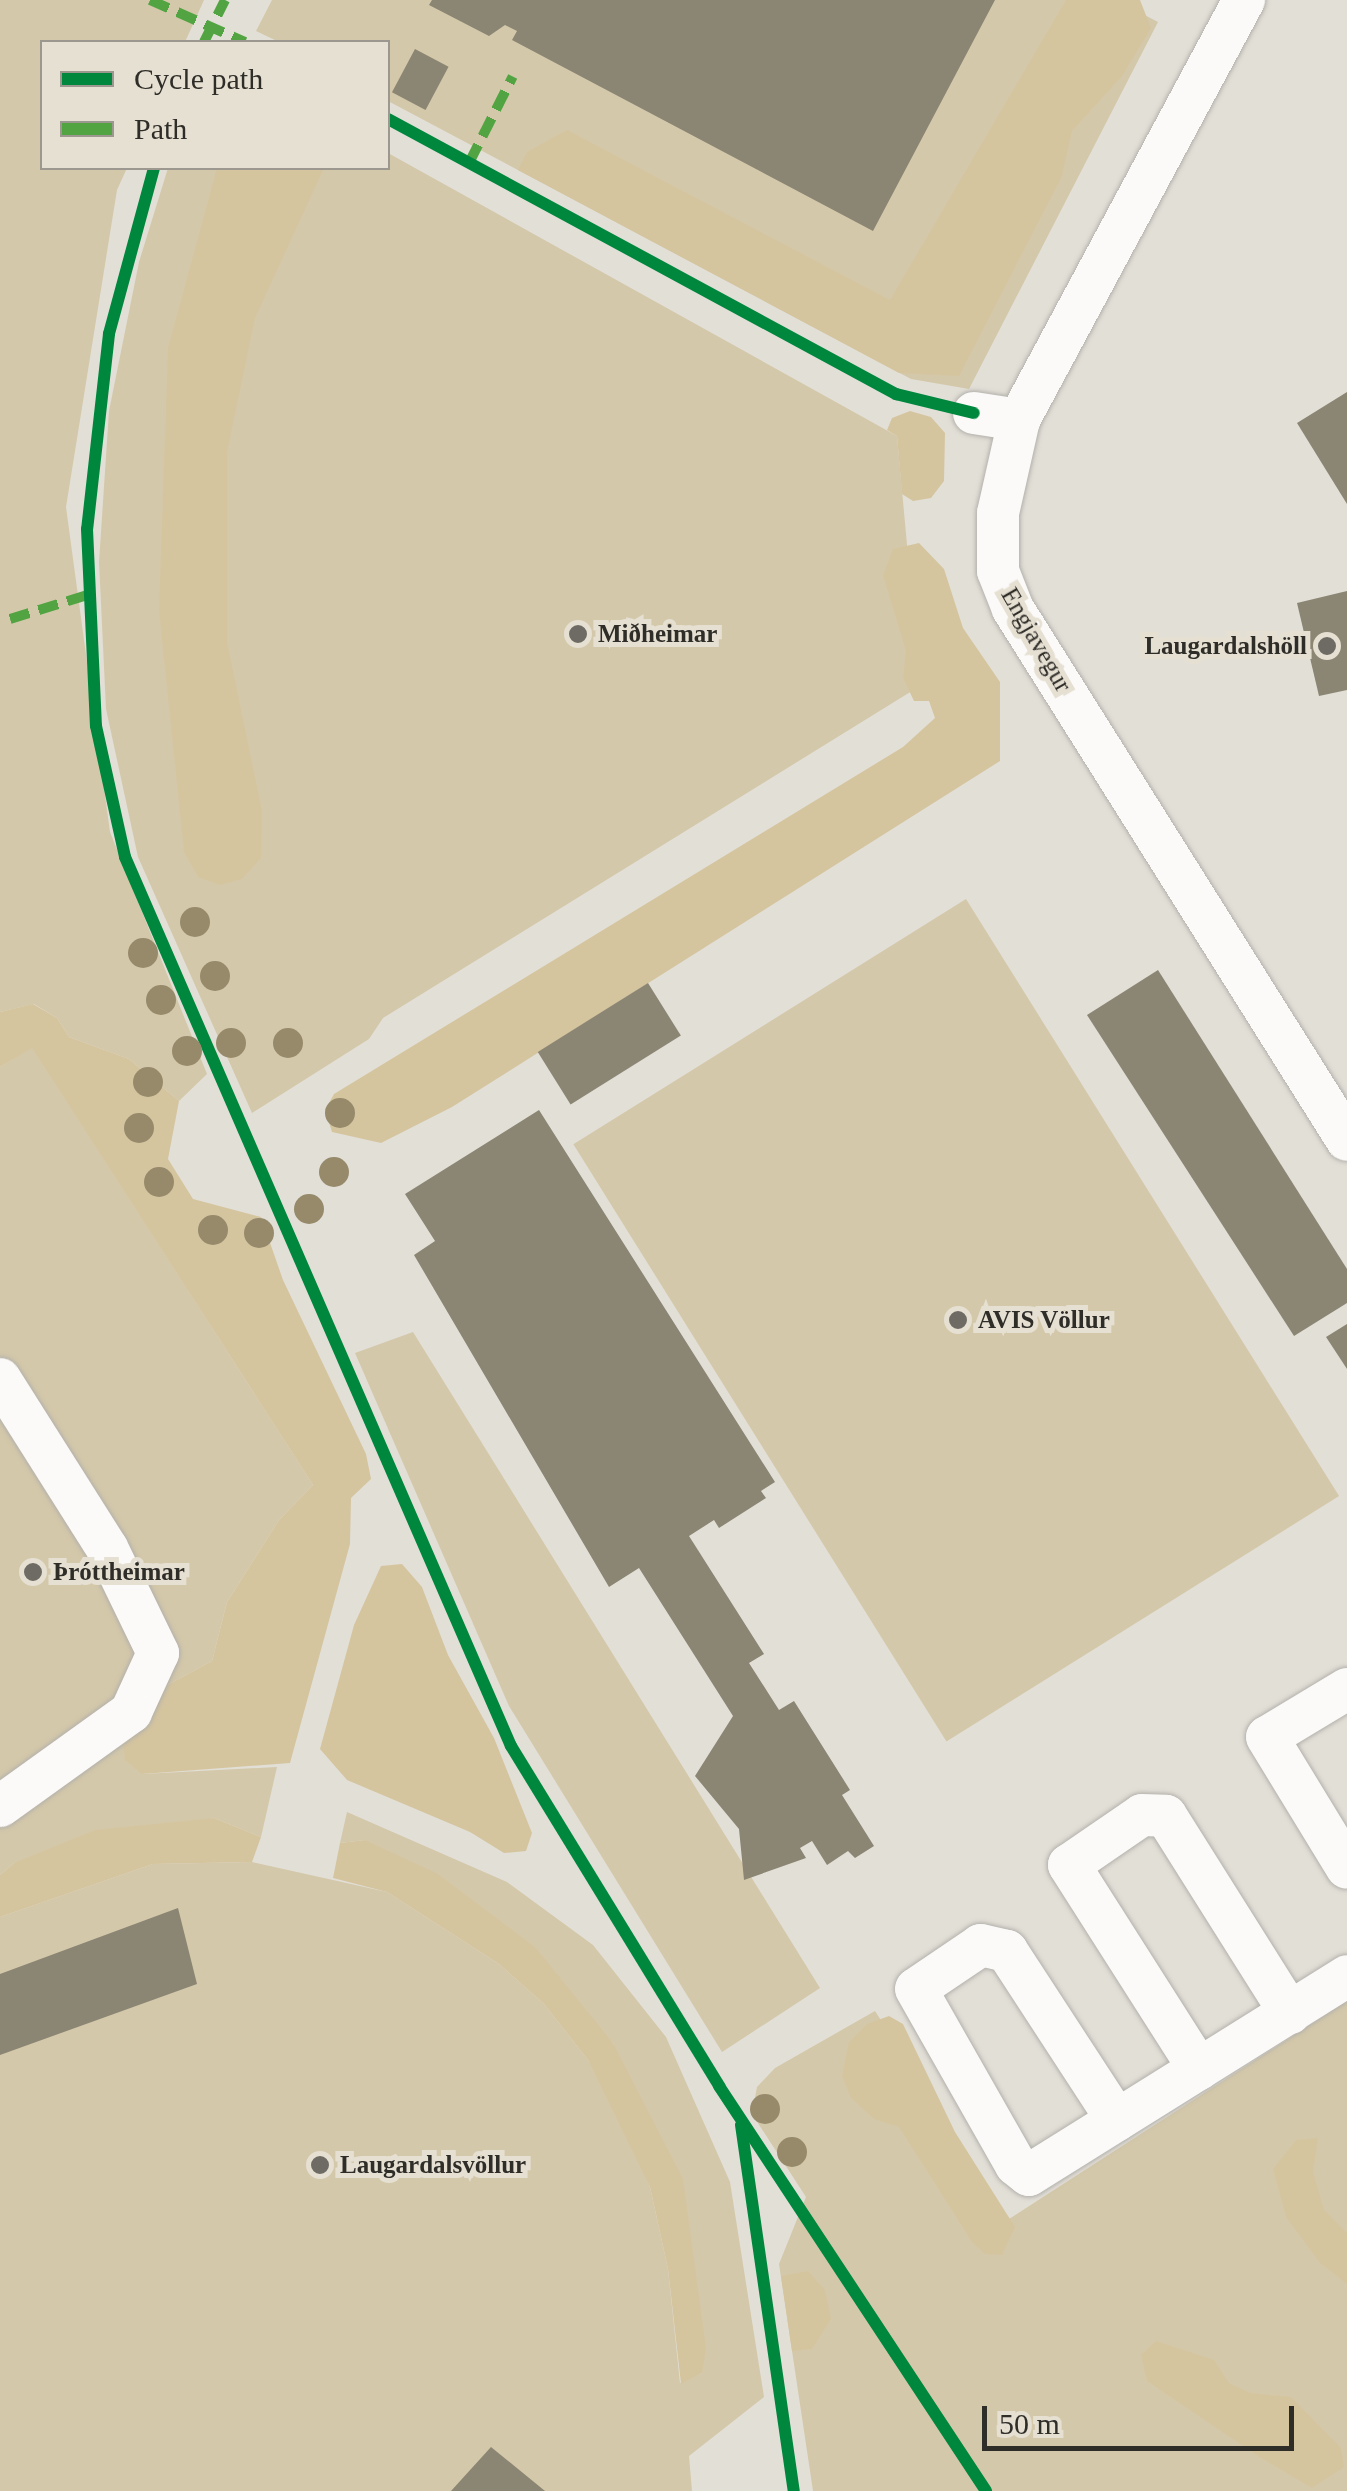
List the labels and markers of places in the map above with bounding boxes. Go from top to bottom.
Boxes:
place label: Miðheimar [598,619,717,649]
marker: Miðheimar [567,623,589,645]
place label: Laugardalshöll [1144,631,1307,661]
marker: Laugardalshöll [1316,635,1338,657]
place label: AVIS Völlur [978,1305,1110,1335]
marker: AVIS Völlur [947,1309,969,1331]
place label: Þróttheimar [53,1557,185,1587]
marker: Þróttheimar [22,1561,44,1583]
place label: Laugardalsvöllur [340,2150,526,2180]
marker: Laugardalsvöllur [309,2154,331,2176]

